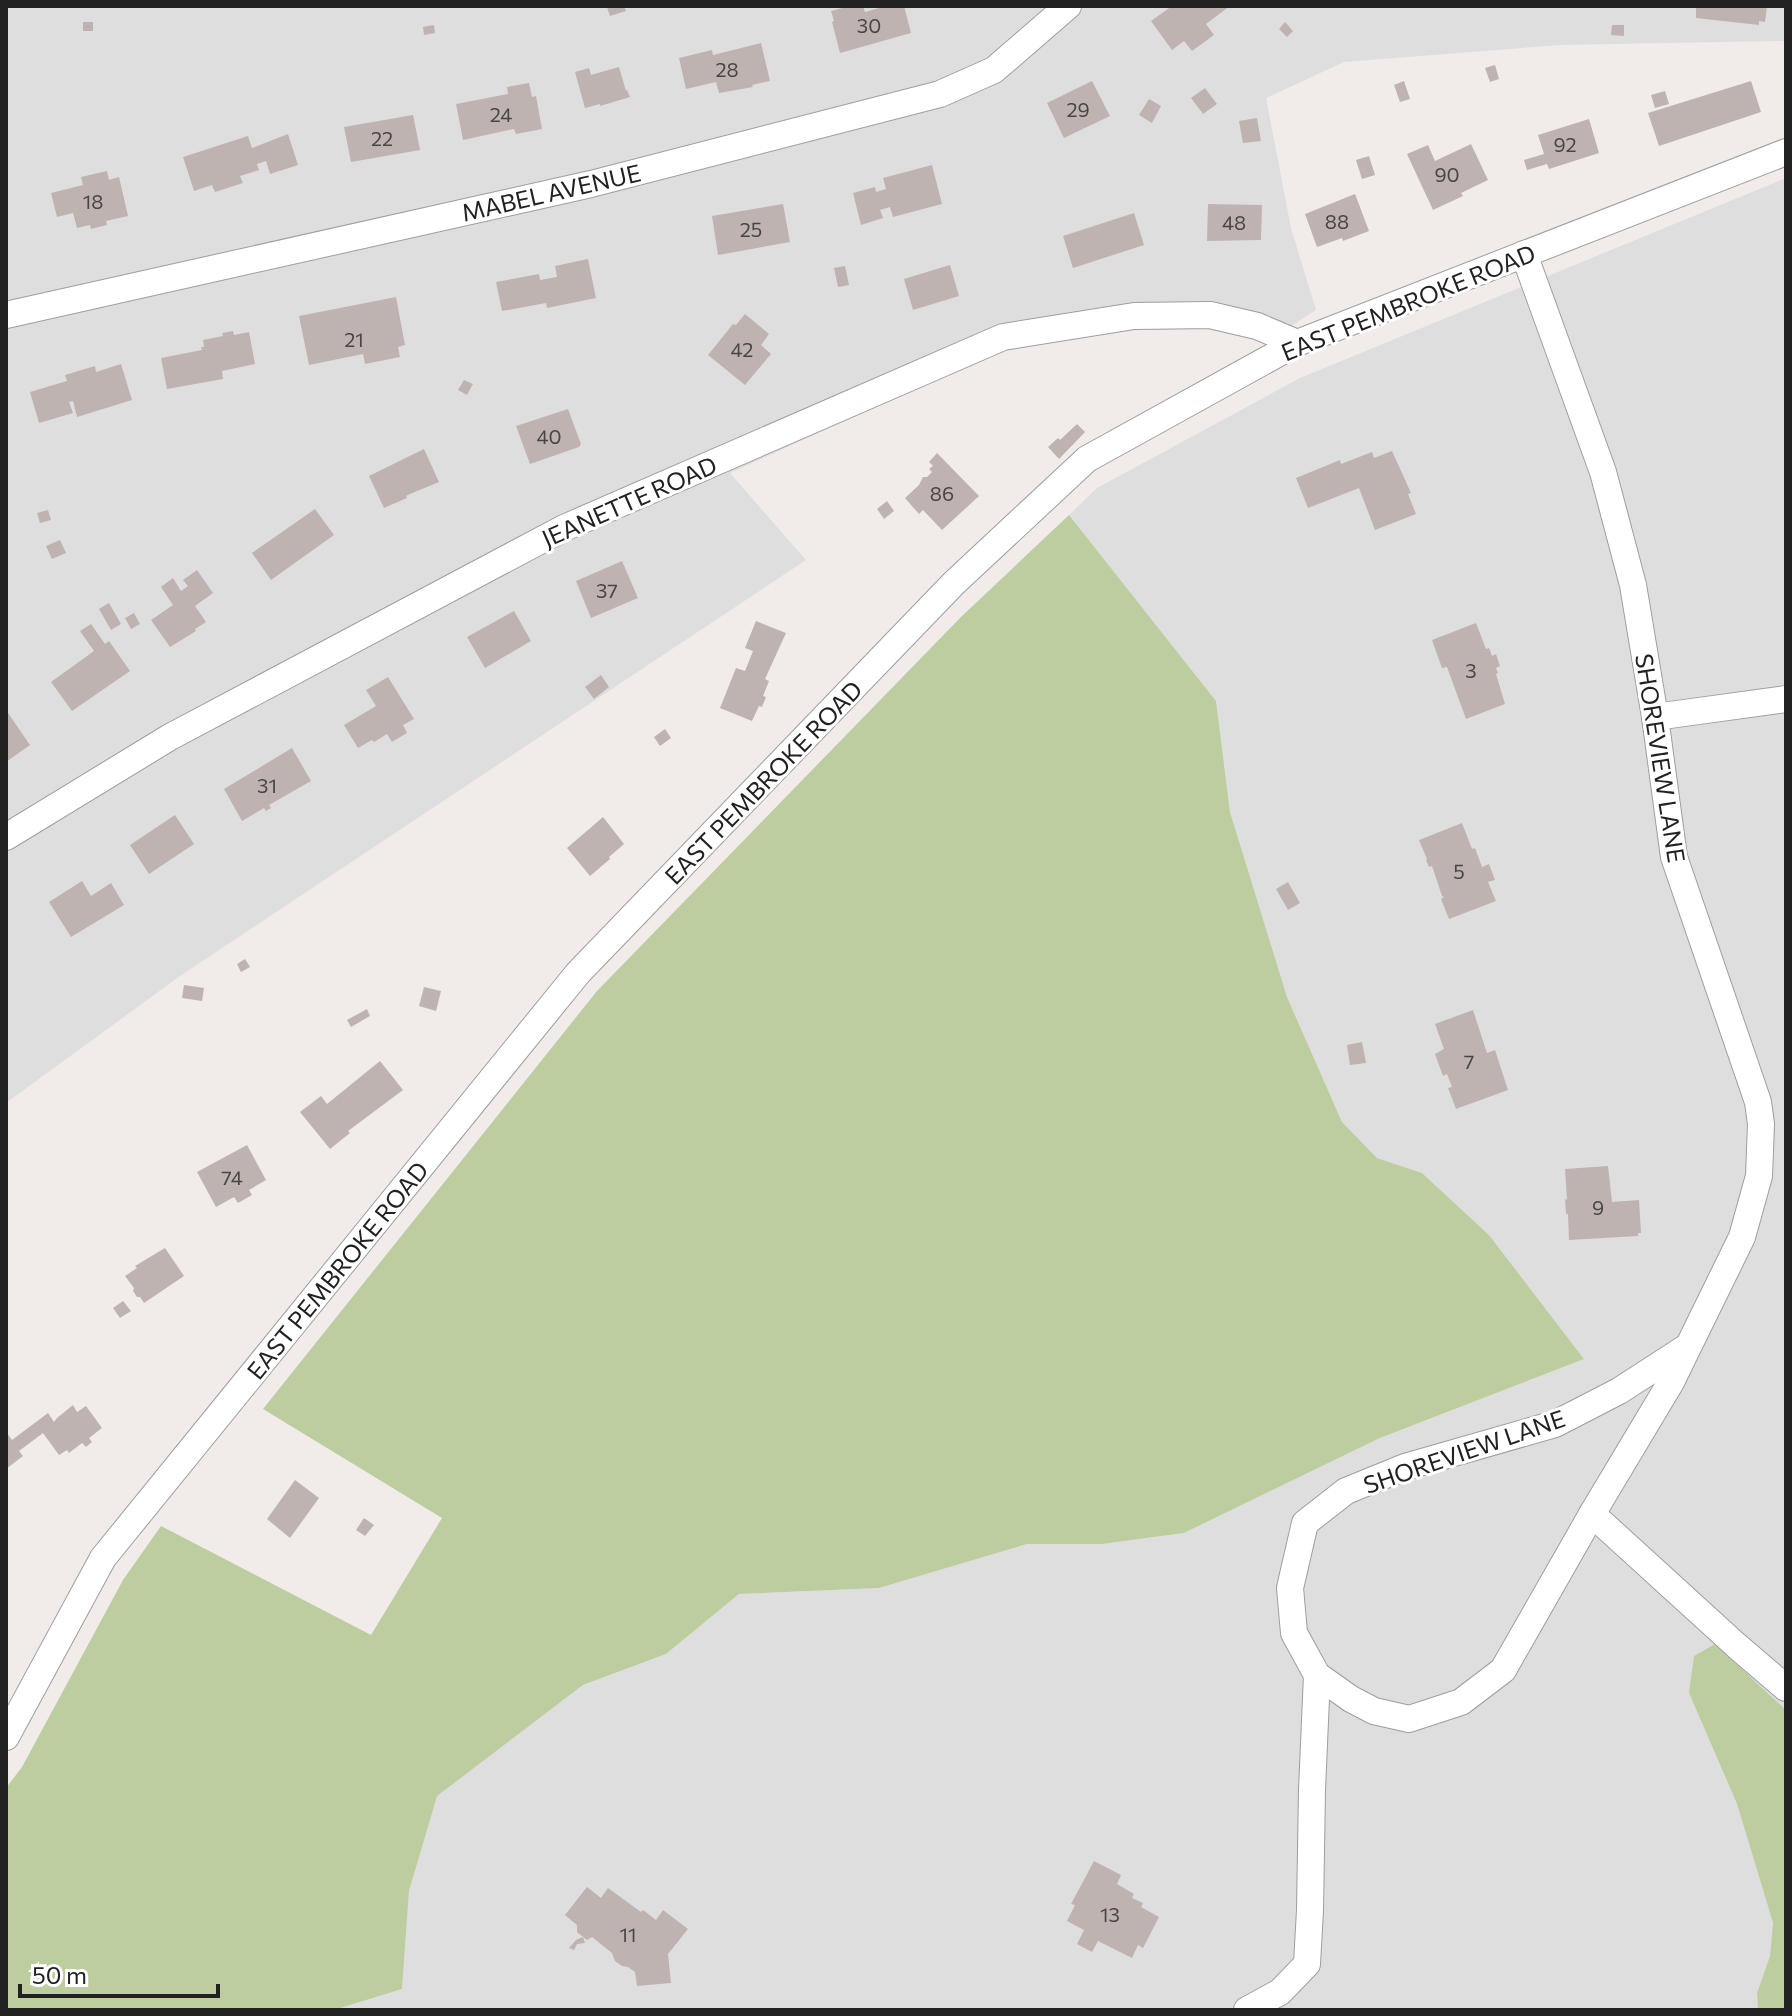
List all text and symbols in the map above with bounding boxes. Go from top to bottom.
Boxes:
house number: 30 [857,13,881,37]
house number: 28 [715,57,739,81]
house number: 29 [1066,97,1090,121]
house number: 24 [490,102,512,126]
house number: 22 [371,126,393,150]
house number: 92 [1553,132,1577,156]
street label: MABEL AVENUE [459,157,643,227]
house number: 90 [1434,162,1460,186]
house number: 18 [83,189,103,213]
house number: 88 [1325,209,1349,233]
house number: 48 [1222,210,1246,234]
house number: 25 [740,217,762,241]
street label: EAST PEMBROKE ROAD [1277,238,1539,366]
house number: 21 [344,327,364,351]
house number: 42 [731,337,753,361]
house number: 40 [536,424,562,448]
street label: JEANETTE ROAD [537,449,721,553]
house number: 86 [930,481,954,505]
house number: 37 [596,578,618,602]
street label: SHOREVIEW LANE [1630,651,1692,865]
house number: 3 [1465,658,1477,682]
street label: EAST PEMBROKE ROAD [658,674,868,890]
house number: 31 [257,773,277,797]
house number: 5 [1453,859,1465,883]
house number: 7 [1464,1049,1474,1073]
street label: EAST PEMBROKE ROAD [240,1155,434,1385]
house number: 74 [221,1165,243,1189]
house number: 9 [1592,1195,1604,1219]
street label: SHOREVIEW LANE [1359,1403,1569,1499]
house number: 13 [1100,1902,1120,1926]
house number: 11 [619,1922,637,1946]
scale bar [20,1948,218,1998]
text: 50 m [32,1960,87,1989]

